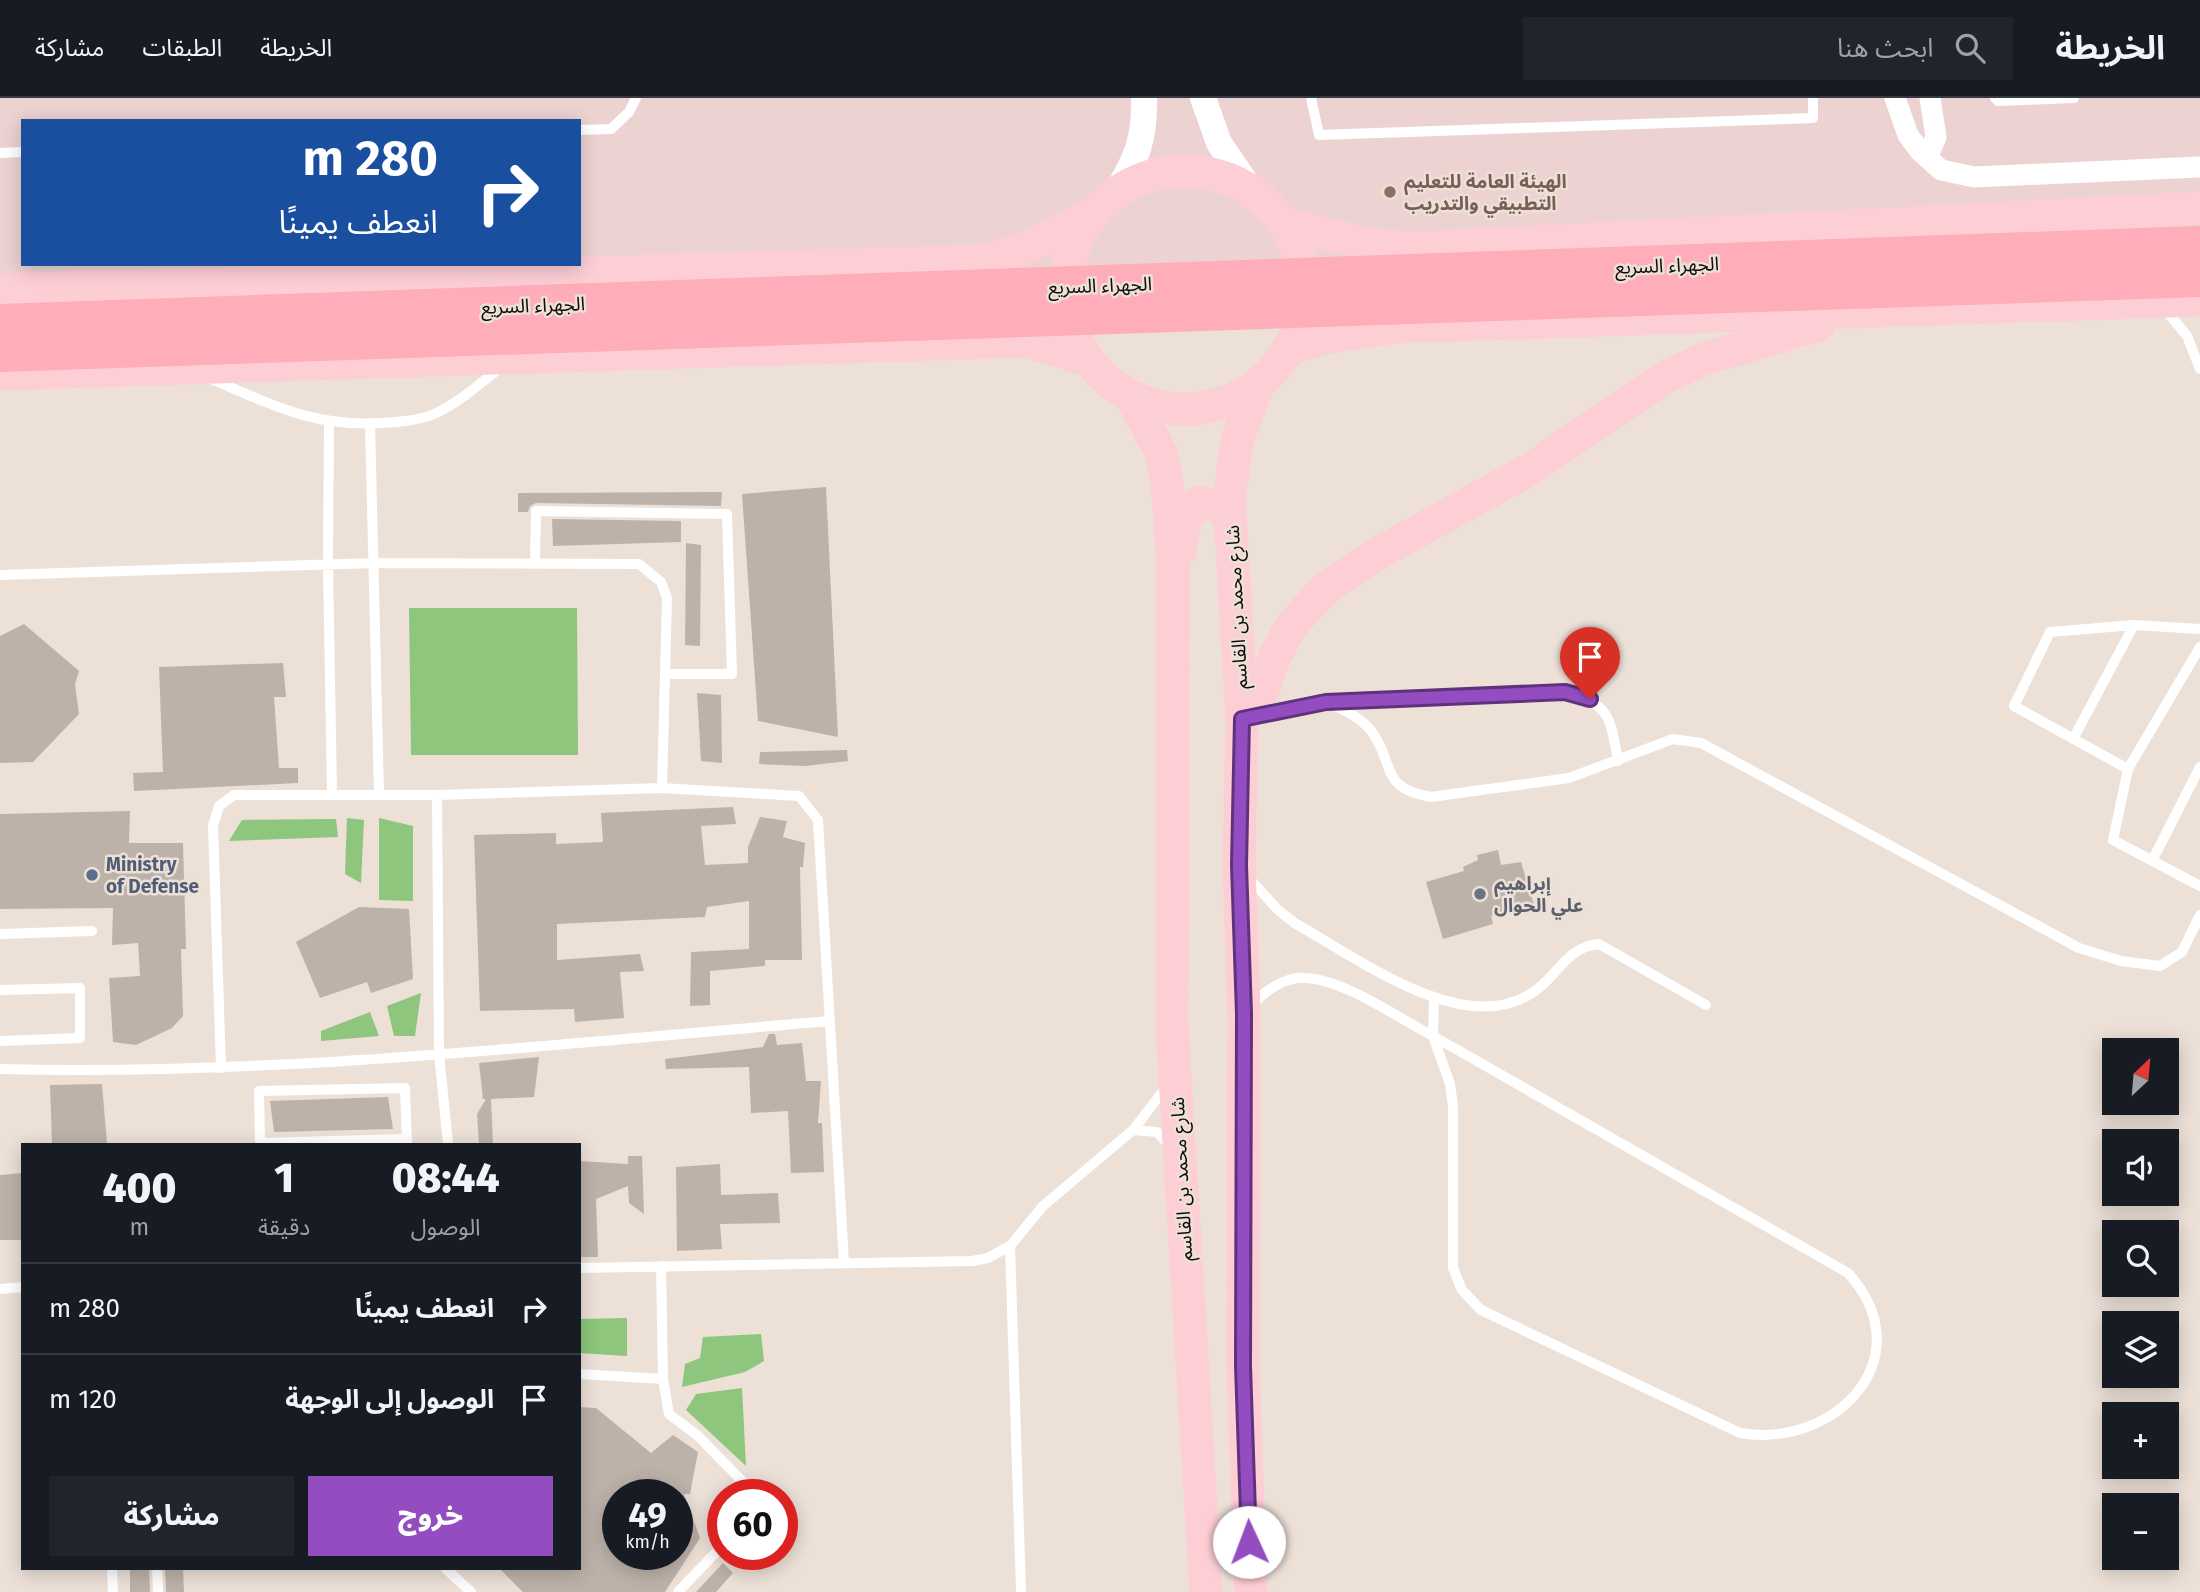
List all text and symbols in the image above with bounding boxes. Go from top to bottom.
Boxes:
search box [1523,17,2013,80]
text: الخريطة [2055,28,2165,68]
icon: search [1951,29,1989,67]
text: ابحث هنا [1837,33,1933,64]
text: مشاركة [35,34,104,62]
text: الطبقات [142,34,222,62]
text: الخريطة [260,34,332,62]
text: 280 m [303,129,438,188]
icon: right [462,147,553,238]
place label: الهيئة العامة للتعليم التطبيقي والتدريب [1404,170,1567,218]
marker: الهيئة العامة للتعليم التطبيقي والتدريب [1382,184,1398,200]
text: انعطف يمينًا [278,203,438,241]
street label: الجهراء السريع [1615,252,1719,282]
street label: الجهراء السريع [1048,272,1152,302]
street label: الجهراء السريع [481,292,585,322]
street label: شارع محمد بن القاسم [1221,524,1255,690]
pin [1560,627,1620,699]
icon: arrive [1571,638,1609,676]
place label: Ministry of Defense [106,853,199,898]
marker: Ministry of Defense [84,867,100,883]
place label: إبراهيم علي الحوال [1494,872,1583,920]
marker: إبراهيم علي الحوال [1472,886,1488,902]
north arrow [2102,1038,2179,1115]
map controls [2102,1038,2179,1570]
street label: شارع محمد بن القاسم [1166,1096,1200,1262]
button: sound [2102,1129,2179,1206]
text: 1 [274,1153,294,1203]
text: 08:44 [392,1153,500,1203]
text: 400 [102,1163,176,1213]
text: m [130,1213,149,1241]
text: دقيقة [258,1213,310,1241]
text: الوصول [411,1213,481,1241]
button: search [2102,1220,2179,1297]
icon: right [515,1290,553,1328]
text: 280 m [49,1293,120,1324]
text: انعطف يمينًا [355,1293,494,1324]
button: layers [2102,1311,2179,1388]
icon: arrive [515,1381,553,1419]
text: 120 m [49,1384,117,1415]
text: الوصول إلى الوجهة [285,1384,494,1415]
button: + [2102,1402,2179,1479]
button: مشاركة [49,1476,294,1556]
button: خروج [308,1476,553,1556]
speed limit sign: 60 [707,1479,798,1570]
button: − [2102,1493,2179,1570]
text: 49 [628,1494,667,1536]
position arrow [1212,1505,1286,1579]
text: km/h [625,1531,670,1553]

